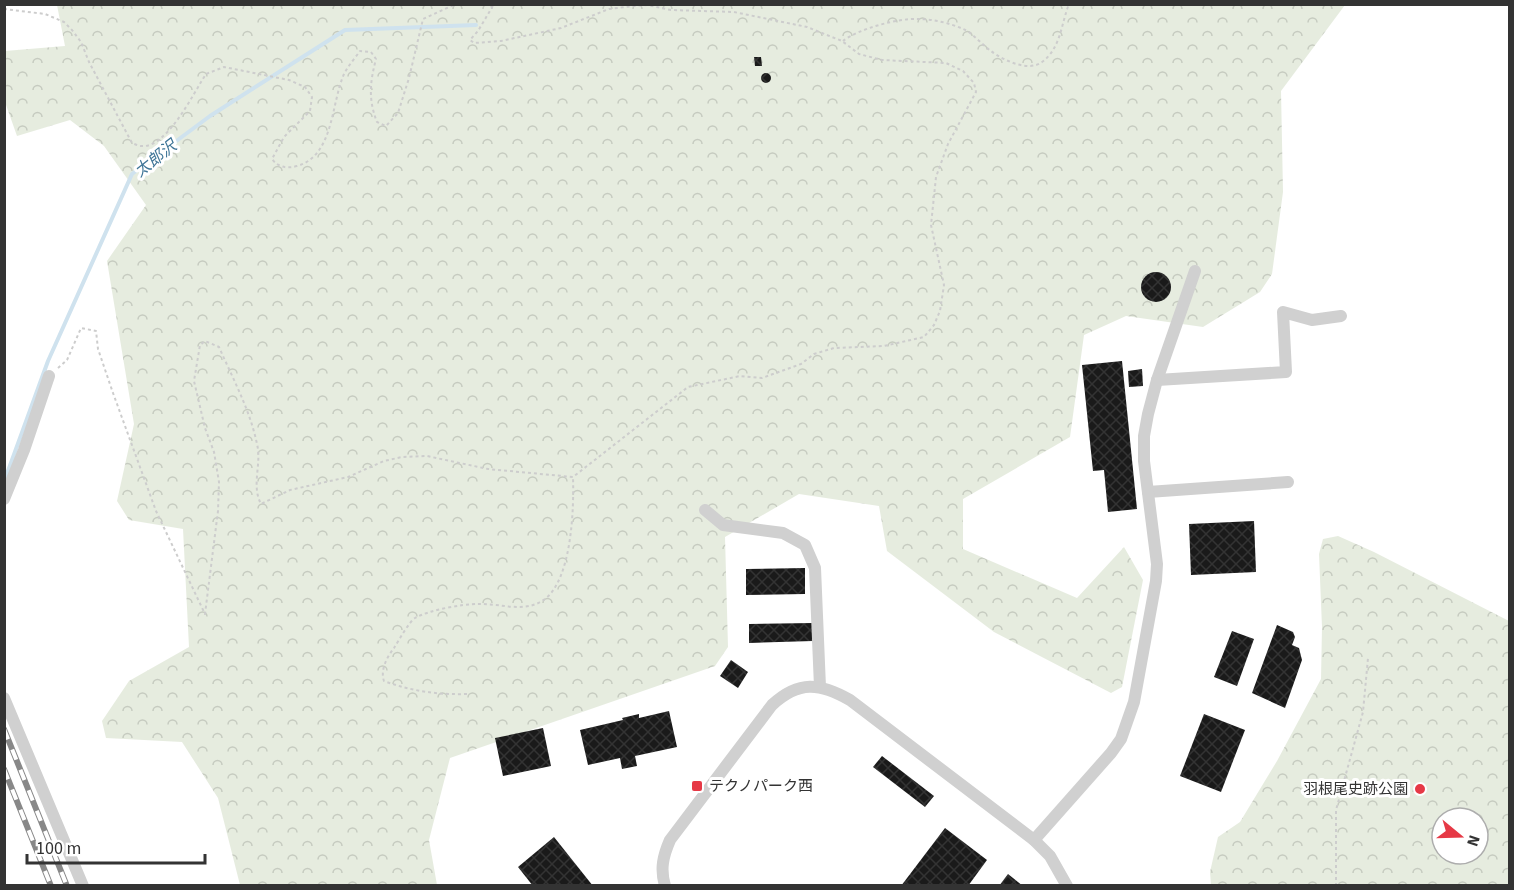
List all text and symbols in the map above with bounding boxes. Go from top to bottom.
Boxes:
water label: 太郎沢 [130,134,183,182]
place label: テクノパーク西 [709,776,813,797]
marker: テクノパーク西 [690,779,704,793]
place label: 羽根尾史跡公園 [1303,779,1408,800]
marker: 羽根尾史跡公園 [1413,782,1427,796]
north arrow [1430,806,1490,866]
scale bar [27,827,206,865]
text: N [1461,832,1485,849]
text: 100 m [36,836,81,861]

